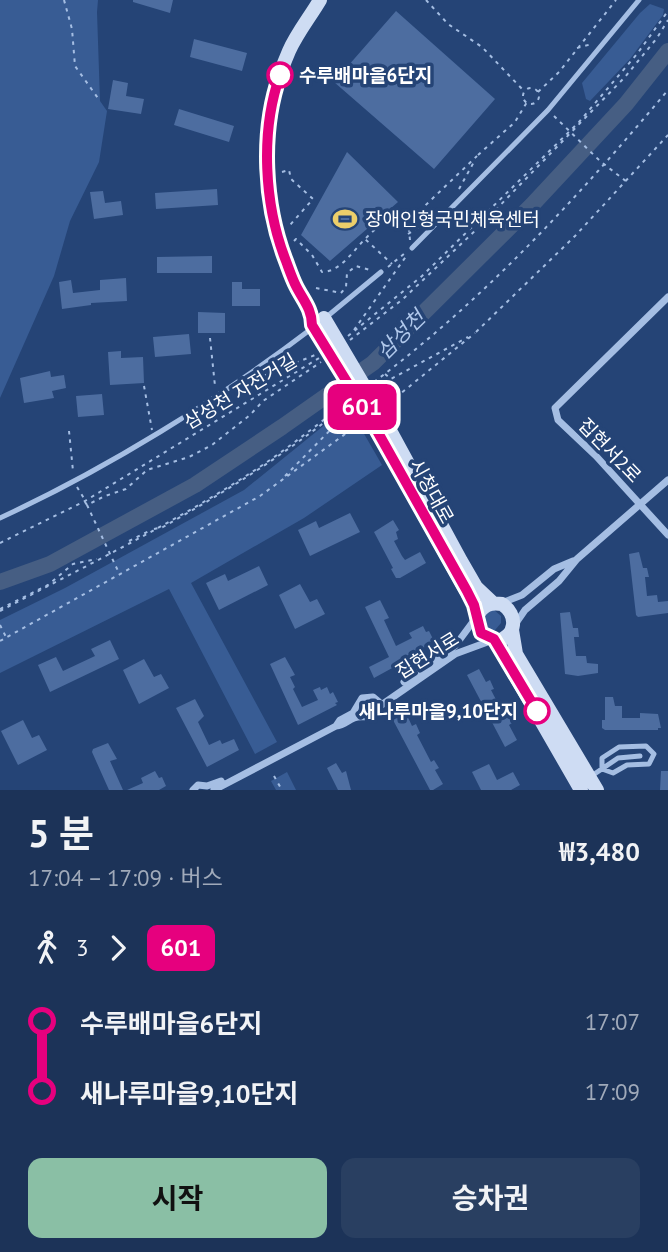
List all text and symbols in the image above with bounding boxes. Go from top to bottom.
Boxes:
marker: 수루배마을6단지 [267,62,293,88]
place label: 수루배마을6단지 [299,63,432,87]
sports icon: 장애인형국민체육센터 [331,205,359,233]
place label: 장애인형국민체육센터 [365,207,540,231]
water label: 삼성천 [371,303,433,365]
street label: 삼성천 자전거길 [179,348,301,434]
line badge: 601 [322,384,402,430]
text: 601 [342,391,382,422]
street label: 집현서2로 [573,413,647,487]
street label: 시청대로 [405,455,459,527]
street label: 집현서로 [391,626,463,684]
marker: 새나루마을9,10단지 [524,698,550,724]
place label: 새나루마을9,10단지 [359,699,518,723]
text: 5 분 [28,808,94,857]
text: ₩3,480 [559,835,640,868]
text: 17:04 – 17:09 · 버스 [28,863,223,892]
icon: walk [28,929,66,967]
icon: forward [99,929,137,967]
text: 601 [161,932,201,963]
text: 3 [76,933,89,962]
text: 수루배마을6단지 [80,1007,262,1040]
text: 17:07 [585,1007,640,1036]
text: 새나루마을9,10단지 [80,1077,298,1110]
text: 17:09 [585,1077,640,1106]
button: 시작 [28,1158,327,1238]
button: 승차권 [341,1158,640,1238]

